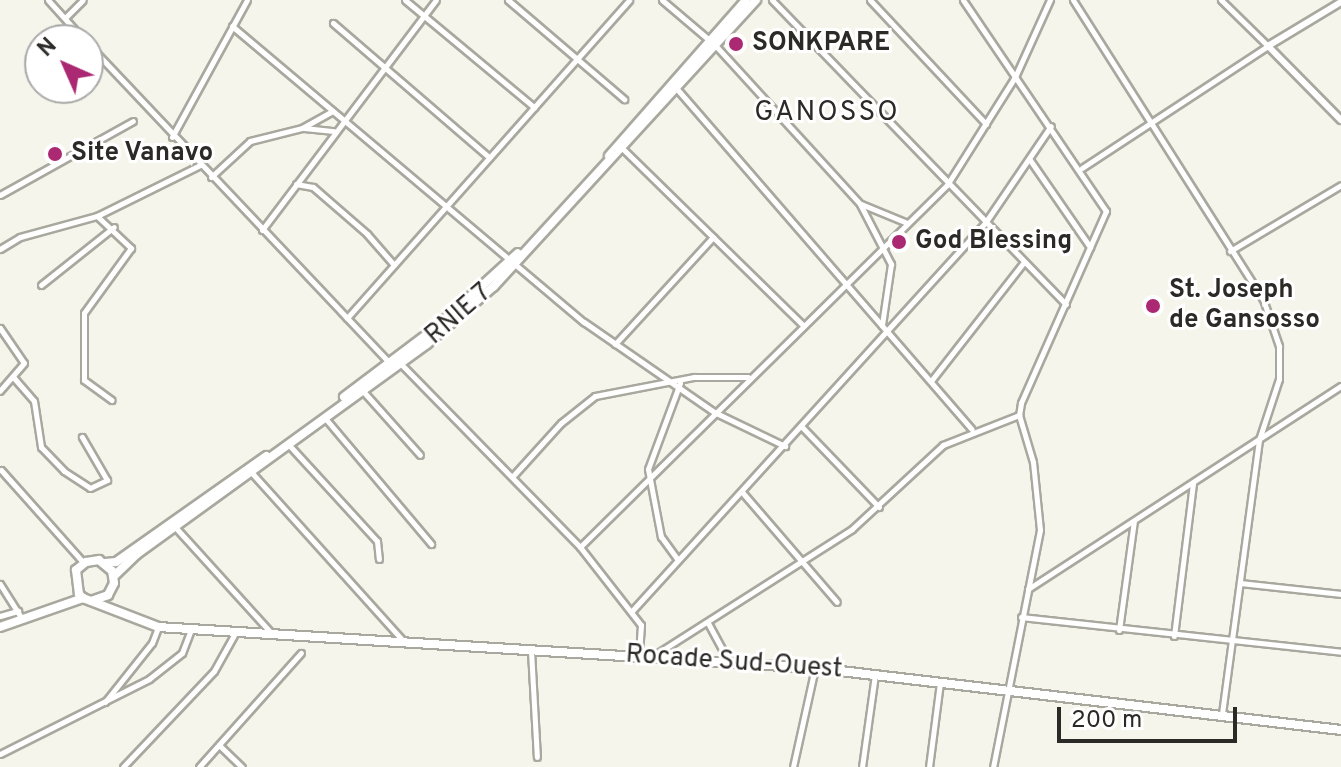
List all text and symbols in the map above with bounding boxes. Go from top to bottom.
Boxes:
north arrow [24,24,104,104]
place label: SONKPARE [752,28,890,60]
text: N [33,33,63,63]
marker: SONKPARE [727,35,745,53]
district label: GANOSSO [754,96,900,130]
place label: Site Vanavo [71,138,214,170]
marker: Site Vanavo [46,145,64,163]
place label: God Blessing [915,226,1072,258]
marker: God Blessing [890,233,908,251]
place label: St. Joseph de Gansosso [1169,275,1320,336]
street label: RNIE 7 [419,278,499,352]
marker: St. Joseph de Gansosso [1144,297,1162,315]
street label: Rocade Sud-Ouest [625,640,843,686]
scale bar [1061,691,1241,741]
text: 200 m [1071,706,1142,736]

